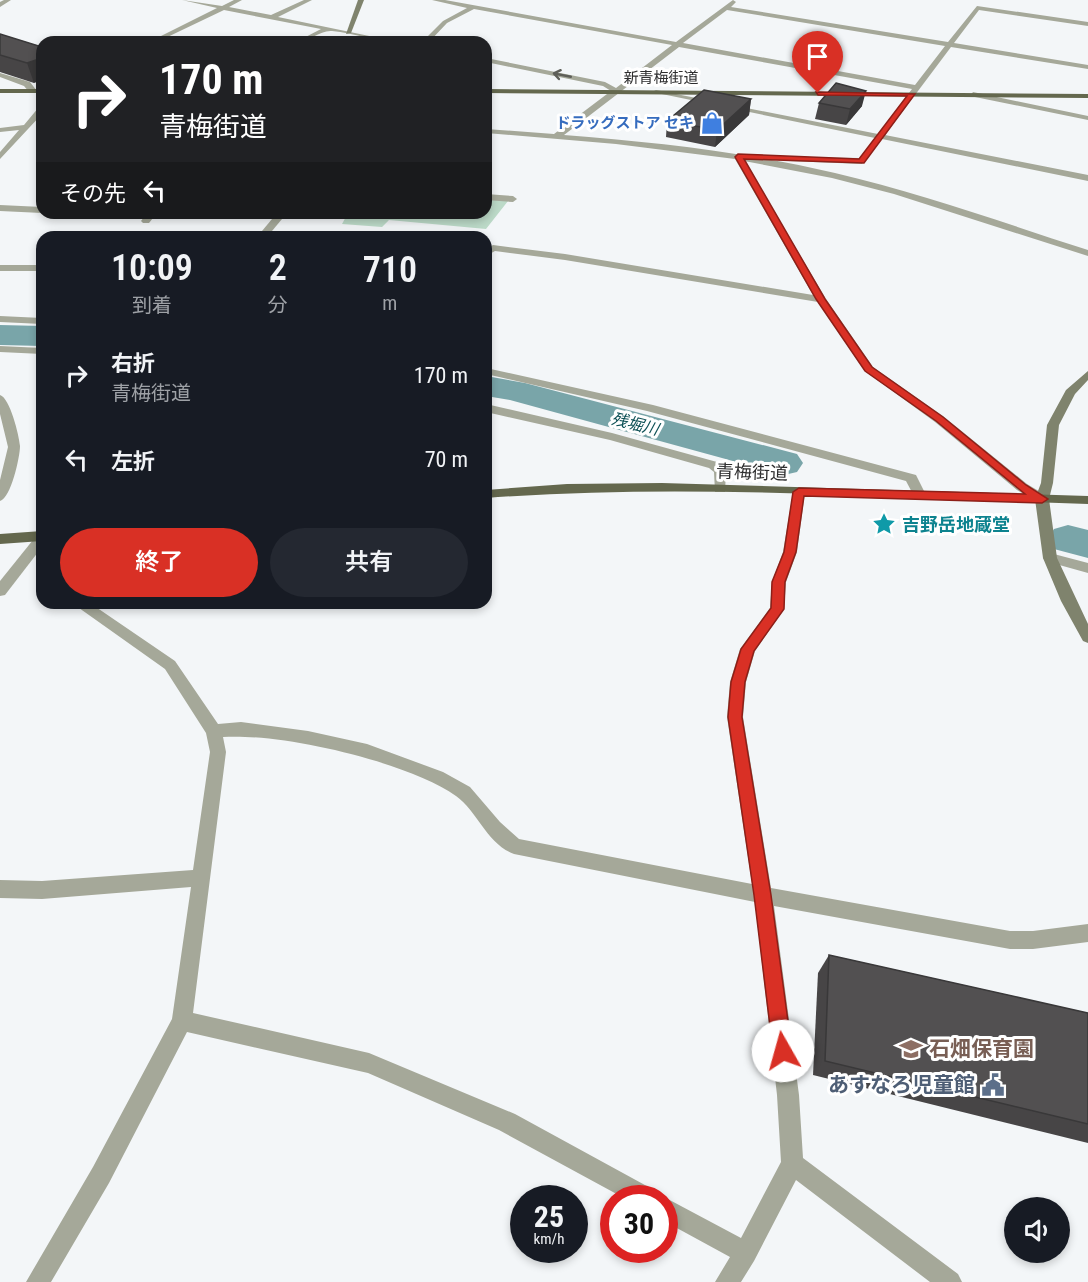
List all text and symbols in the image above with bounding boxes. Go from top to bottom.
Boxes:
pin [792,31,843,93]
icon: arrive [801,40,834,73]
text: 170 m [159,55,264,104]
icon: right [60,60,138,138]
one-way arrow [553,69,572,80]
street label: 新青梅街道 [623,69,699,87]
shop icon: ドラッグストア セキ [699,110,725,136]
text: 青梅街道 [159,111,267,143]
place label: ドラッグストア セキ [556,114,694,132]
icon: left [138,174,171,207]
text: その先 [60,181,126,206]
text: 10:09 [111,247,193,289]
text: 2 [269,247,287,289]
text: 710 [363,249,417,291]
text: m [382,291,397,315]
text: 到着 [132,293,172,317]
text: 分 [268,293,288,317]
text: 右折 [111,351,155,376]
icon: right [60,359,93,392]
text: 170 m [414,363,468,388]
text: 青梅街道 [111,381,191,405]
water label: 残堀川 [609,409,663,440]
icon: left [60,443,93,476]
text: 70 m [425,447,468,472]
text: 左折 [111,449,155,474]
street label: 青梅街道 [716,460,788,484]
place icon: 吉野岳地蔵堂 [871,511,897,537]
place label: 吉野岳地蔵堂 [902,514,1010,535]
button: 終了 [60,528,258,597]
button: 共有 [270,528,468,597]
position arrow [751,1019,815,1083]
school or university icon: 石畑保育園 [898,1036,924,1062]
place label: 石畑保育園 [929,1037,1034,1061]
public building icon: あすなろ児童館 [980,1072,1006,1098]
place label: あすなろ児童館 [828,1073,975,1097]
speed limit sign: 30 [600,1185,678,1263]
map controls [1004,1197,1070,1263]
button: sound [1004,1197,1070,1263]
text: 25 [534,1199,564,1234]
text: km/h [534,1230,564,1248]

